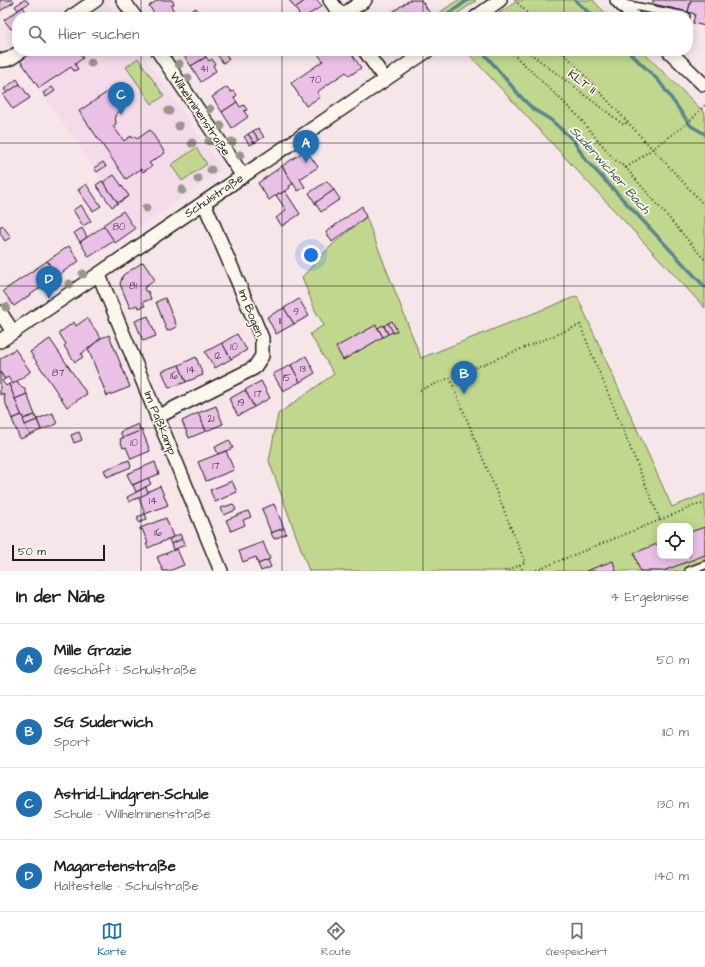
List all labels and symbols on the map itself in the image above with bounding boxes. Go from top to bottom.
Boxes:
house number: 41 [200,62,209,76]
street label: KLT II [564,66,600,98]
street label: Wilhelminenstraße [166,69,235,160]
house number: 70 [309,73,321,87]
pin: C [108,82,134,115]
water label: Suderwicher Bach [566,122,655,218]
pin: A [293,130,319,163]
street label: Schulstraße [181,170,247,222]
house number: 80 [113,220,125,234]
your location [301,245,321,265]
pin: D [36,266,62,299]
house number: 81 [129,279,138,293]
street label: Im Bogen [233,287,268,340]
house number: 9 [293,305,299,319]
house number: 11 [279,314,282,328]
house number: 10 [230,340,238,354]
house number: 12 [214,349,222,363]
pin: B [451,361,477,394]
house number: 13 [300,362,306,376]
house number: 14 [187,363,195,377]
house number: 87 [52,366,64,380]
house number: 16 [170,369,178,383]
house number: 15 [283,371,291,385]
house number: 17 [254,387,262,401]
street label: Im Paßkamp [139,388,181,458]
house number: 19 [238,396,245,410]
house number: 21 [207,412,215,426]
house number: 10 [130,436,138,450]
house number: 17 [212,459,220,473]
house number: 14 [149,494,157,508]
house number: 16 [154,526,162,540]
scale bar [12,543,105,562]

